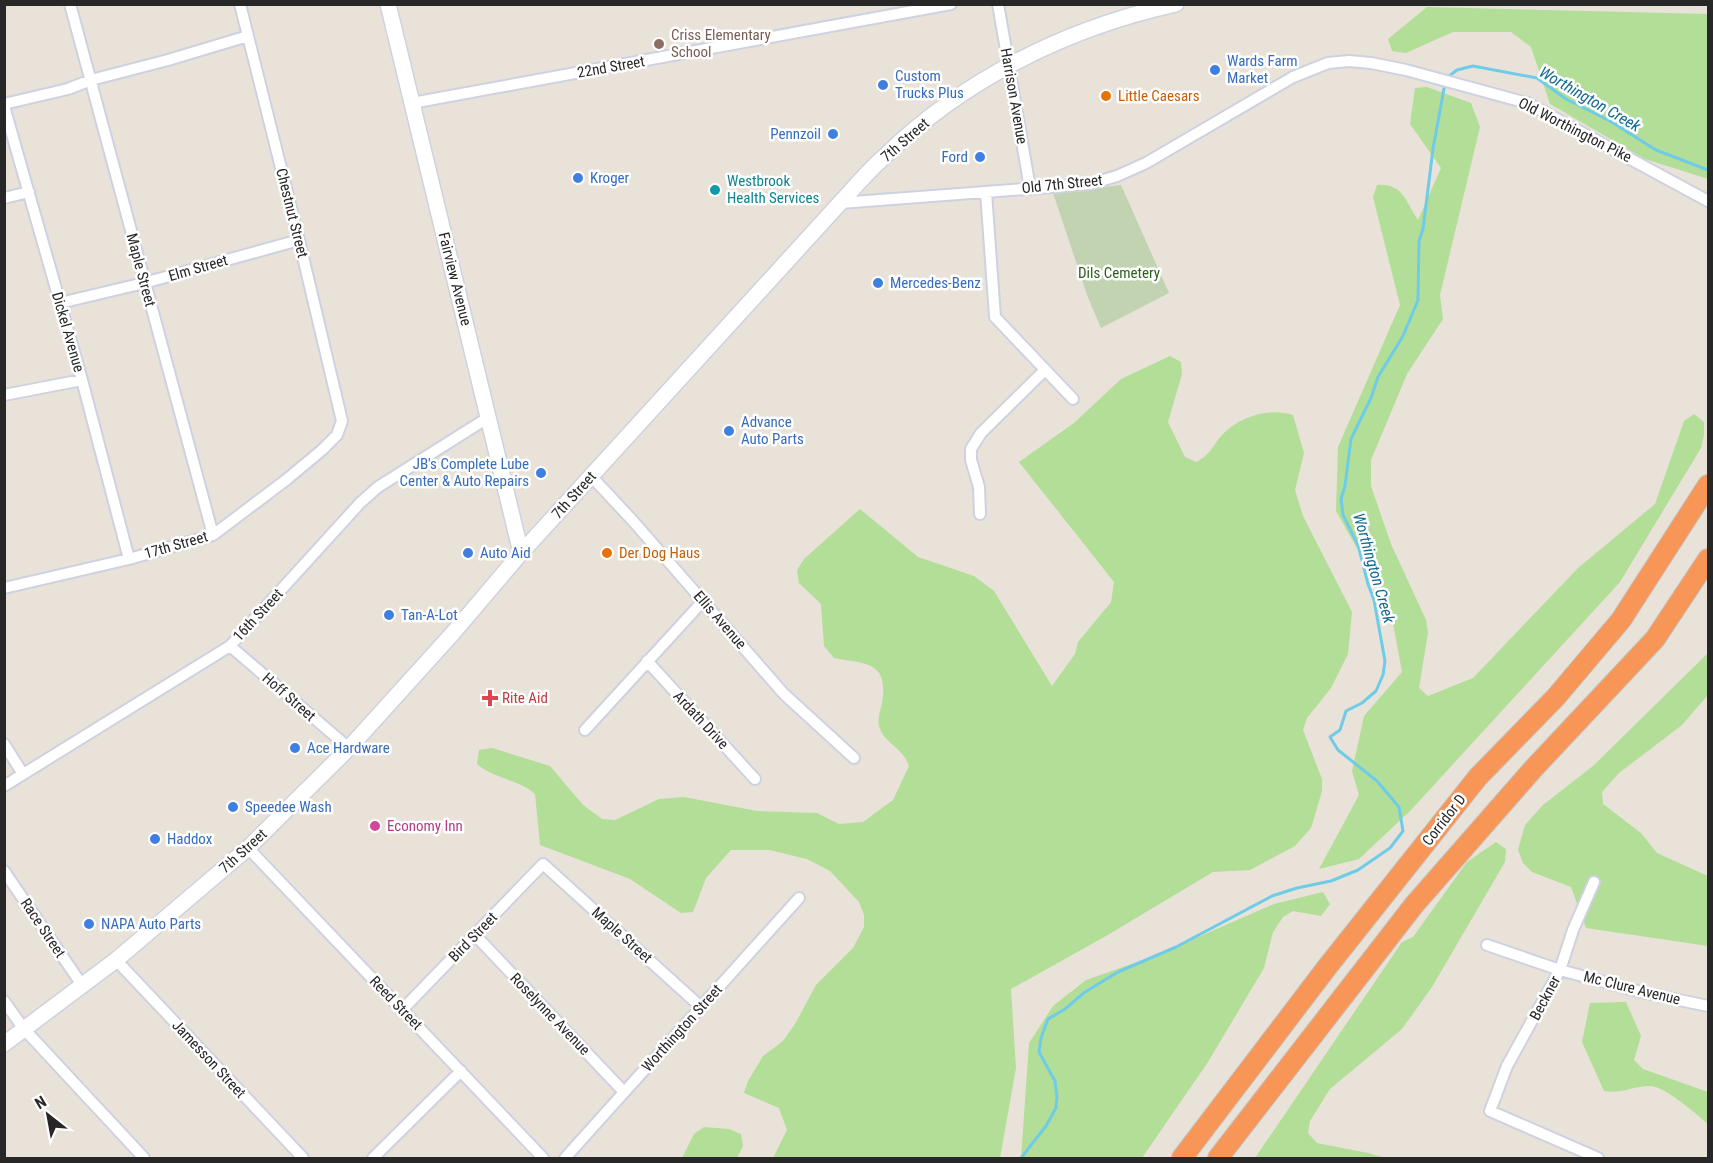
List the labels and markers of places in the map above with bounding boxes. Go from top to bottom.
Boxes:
place label: Criss Elementary School [671,26,771,61]
marker: Criss Elementary School [652,37,666,51]
place label: Wards Farm Market [1227,52,1298,87]
marker: Wards Farm Market [1208,63,1222,77]
place label: Custom Trucks Plus [895,67,964,102]
marker: Custom Trucks Plus [876,78,890,92]
place label: Little Caesars [1118,87,1200,105]
marker: Little Caesars [1099,89,1113,103]
place label: Pennzoil [770,125,821,143]
marker: Pennzoil [826,127,840,141]
place label: Ford [942,148,968,166]
marker: Ford [973,150,987,164]
place label: Kroger [590,169,630,187]
marker: Kroger [571,171,585,185]
place label: Westbrook Health Services [727,172,819,207]
marker: Westbrook Health Services [708,183,722,197]
place label: Mercedes-Benz [890,274,981,292]
marker: Mercedes-Benz [871,276,885,290]
place label: Advance Auto Parts [741,413,804,448]
marker: Advance Auto Parts [722,424,736,438]
place label: JB's Complete Lube Center & Auto Repairs [400,455,529,490]
marker: JB's Complete Lube Center & Auto Repairs [534,466,548,480]
place label: Auto Aid [480,544,531,562]
place label: Der Dog Haus [619,544,700,562]
marker: Auto Aid [461,546,475,560]
marker: Der Dog Haus [600,546,614,560]
place label: Tan-A-Lot [401,606,458,624]
marker: Tan-A-Lot [382,608,396,622]
place label: Rite Aid [502,689,548,707]
marker: Rite Aid [483,691,497,705]
place label: Ace Hardware [307,739,390,757]
marker: Ace Hardware [288,741,302,755]
place label: Speedee Wash [245,798,332,816]
marker: Speedee Wash [226,800,240,814]
place label: Economy Inn [387,817,463,835]
marker: Economy Inn [368,819,382,833]
place label: Haddox [167,830,213,848]
marker: Haddox [148,832,162,846]
place label: NAPA Auto Parts [101,915,201,933]
marker: NAPA Auto Parts [82,917,96,931]

